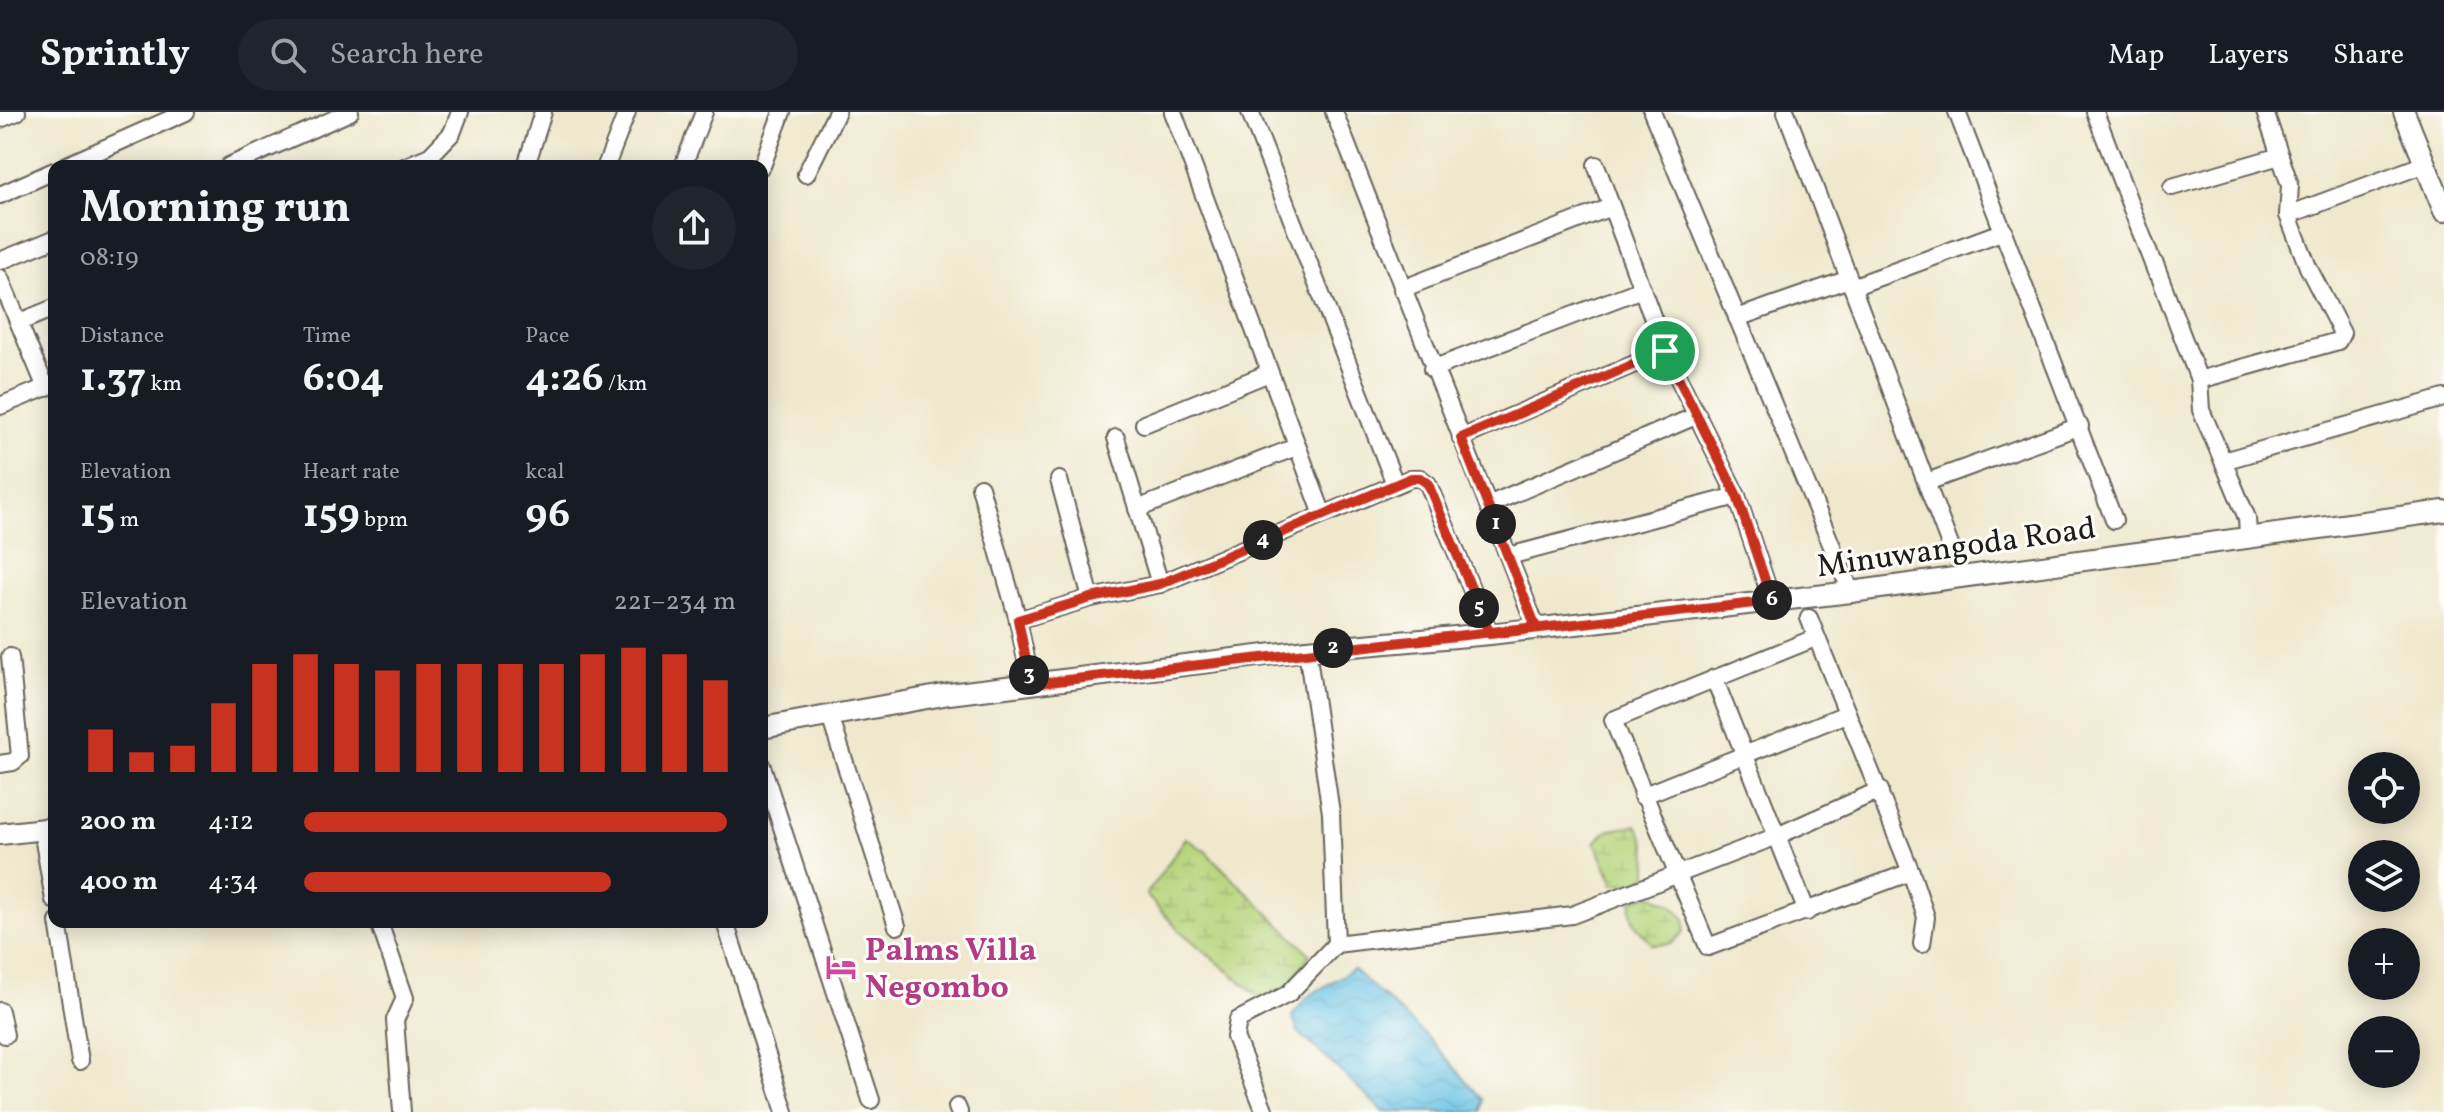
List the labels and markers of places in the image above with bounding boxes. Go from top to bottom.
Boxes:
pin [1631,317,1699,385]
pin: 1 [1476,504,1516,544]
pin: 4 [1243,520,1283,560]
pin: 6 [1752,580,1792,620]
pin: 5 [1459,588,1499,628]
pin: 2 [1313,628,1353,668]
pin: 3 [1009,655,1049,695]
place label: Palms Villa Negombo [865,930,1036,1011]
hotel icon: Palms Villa Negombo [824,950,858,984]

